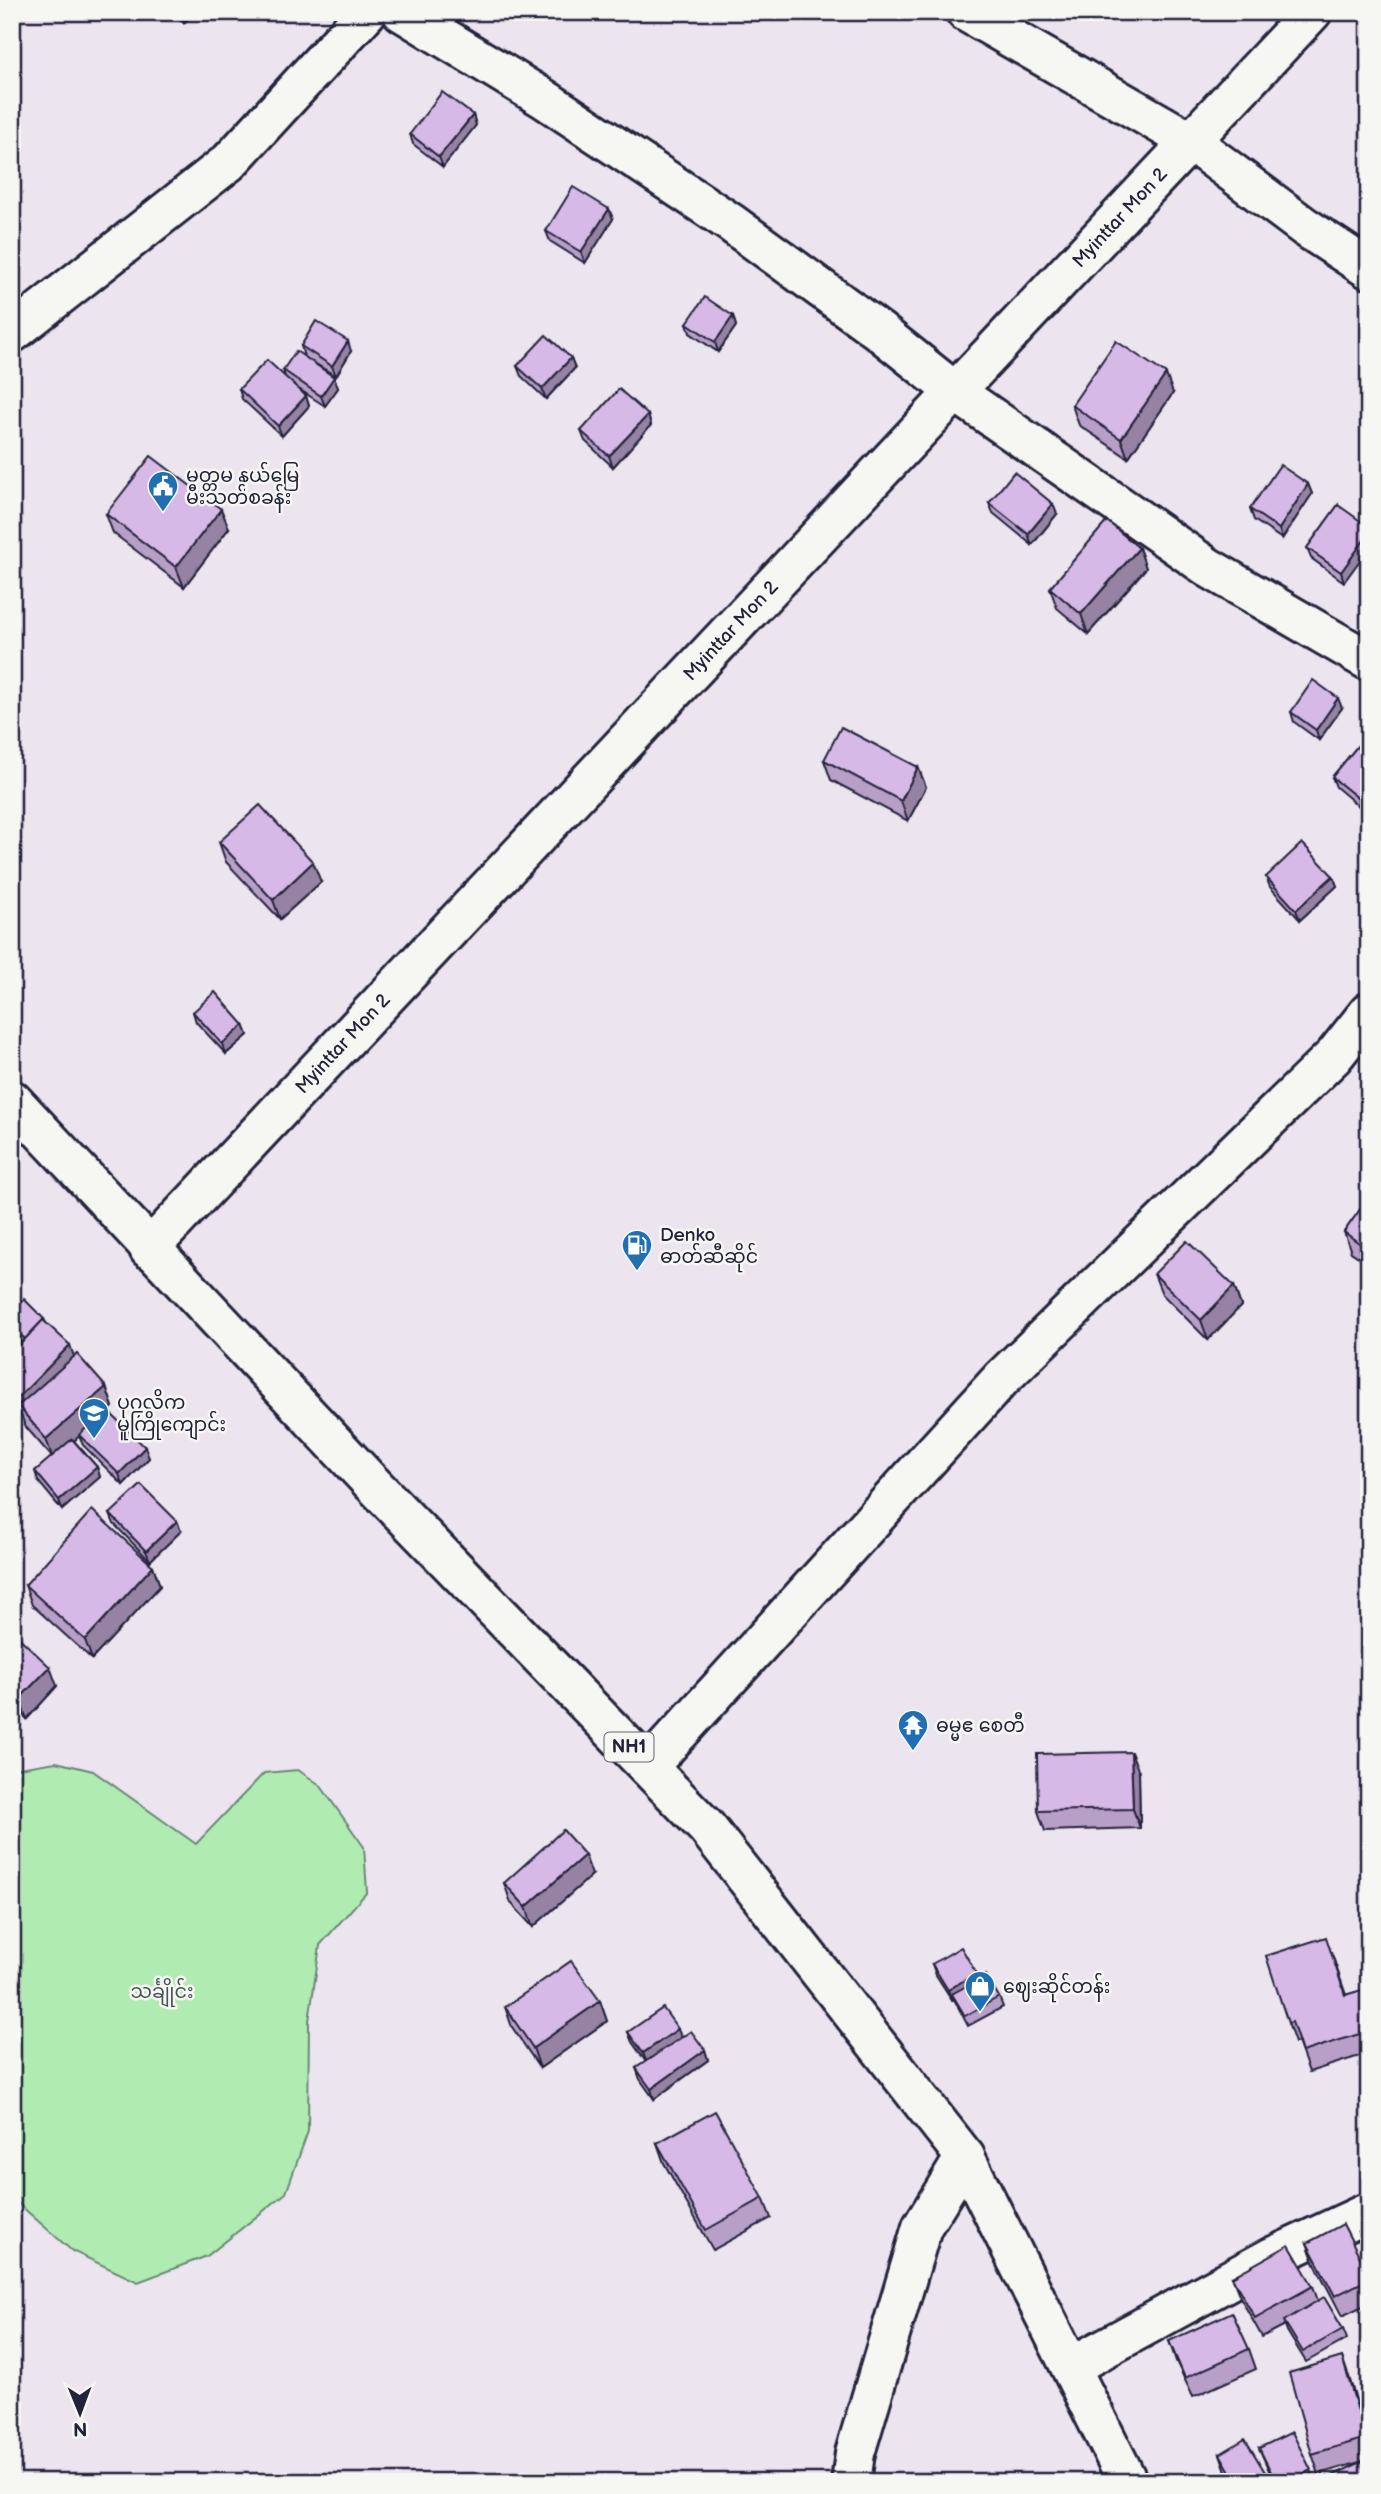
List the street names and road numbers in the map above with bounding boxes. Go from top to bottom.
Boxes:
street label: Myinttar Mon 2 [1068,163,1173,273]
street label: Myinttar Mon 2 [679,576,784,686]
street label: Myinttar Mon 2 [291,989,396,1099]
road number: NH1 [604,1732,654,1762]

